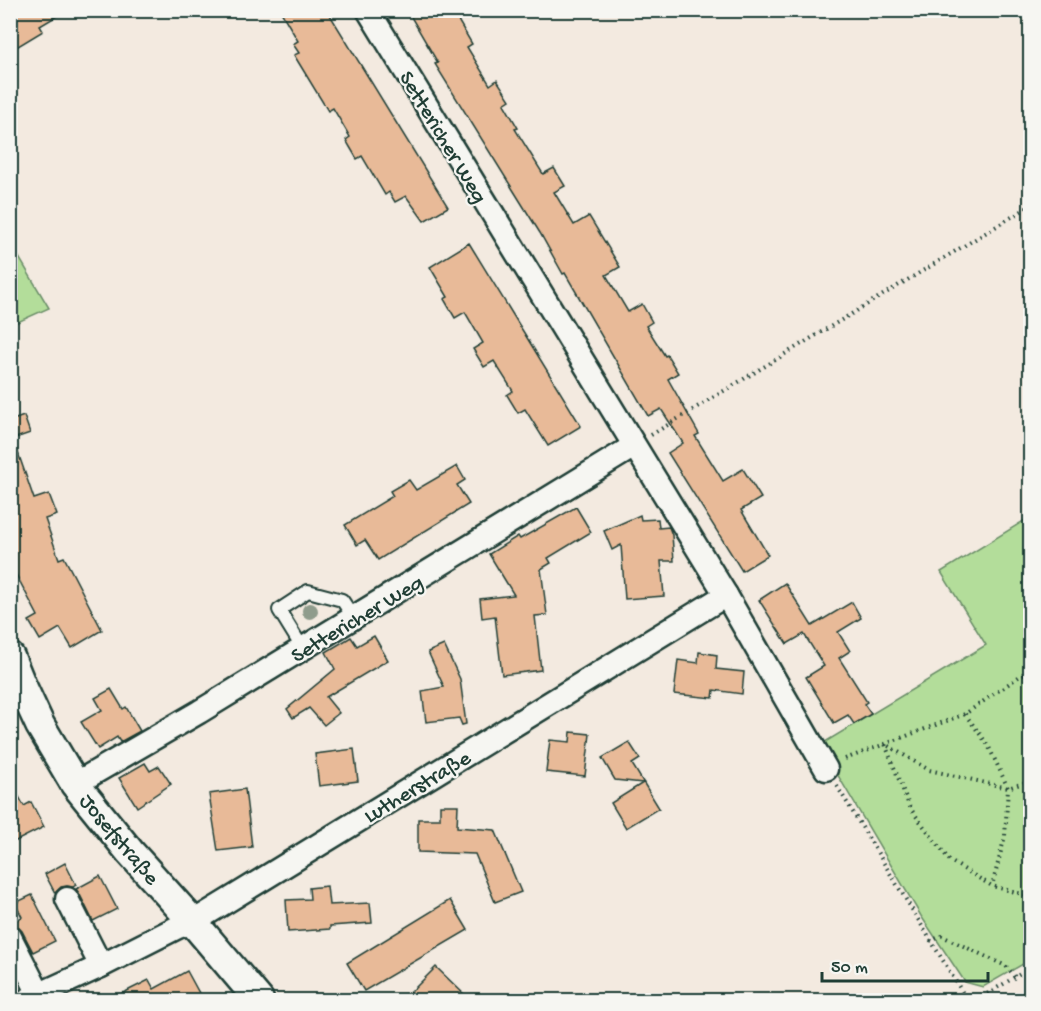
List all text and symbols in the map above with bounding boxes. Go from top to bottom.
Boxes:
street label: Settericher Weg [392,67,491,209]
street label: Settericher Weg [287,571,429,670]
street label: Lutherstraße [360,746,477,831]
street label: Josefstraße [72,790,164,892]
scale bar [822,945,988,983]
text: 50 m [831,958,868,979]

